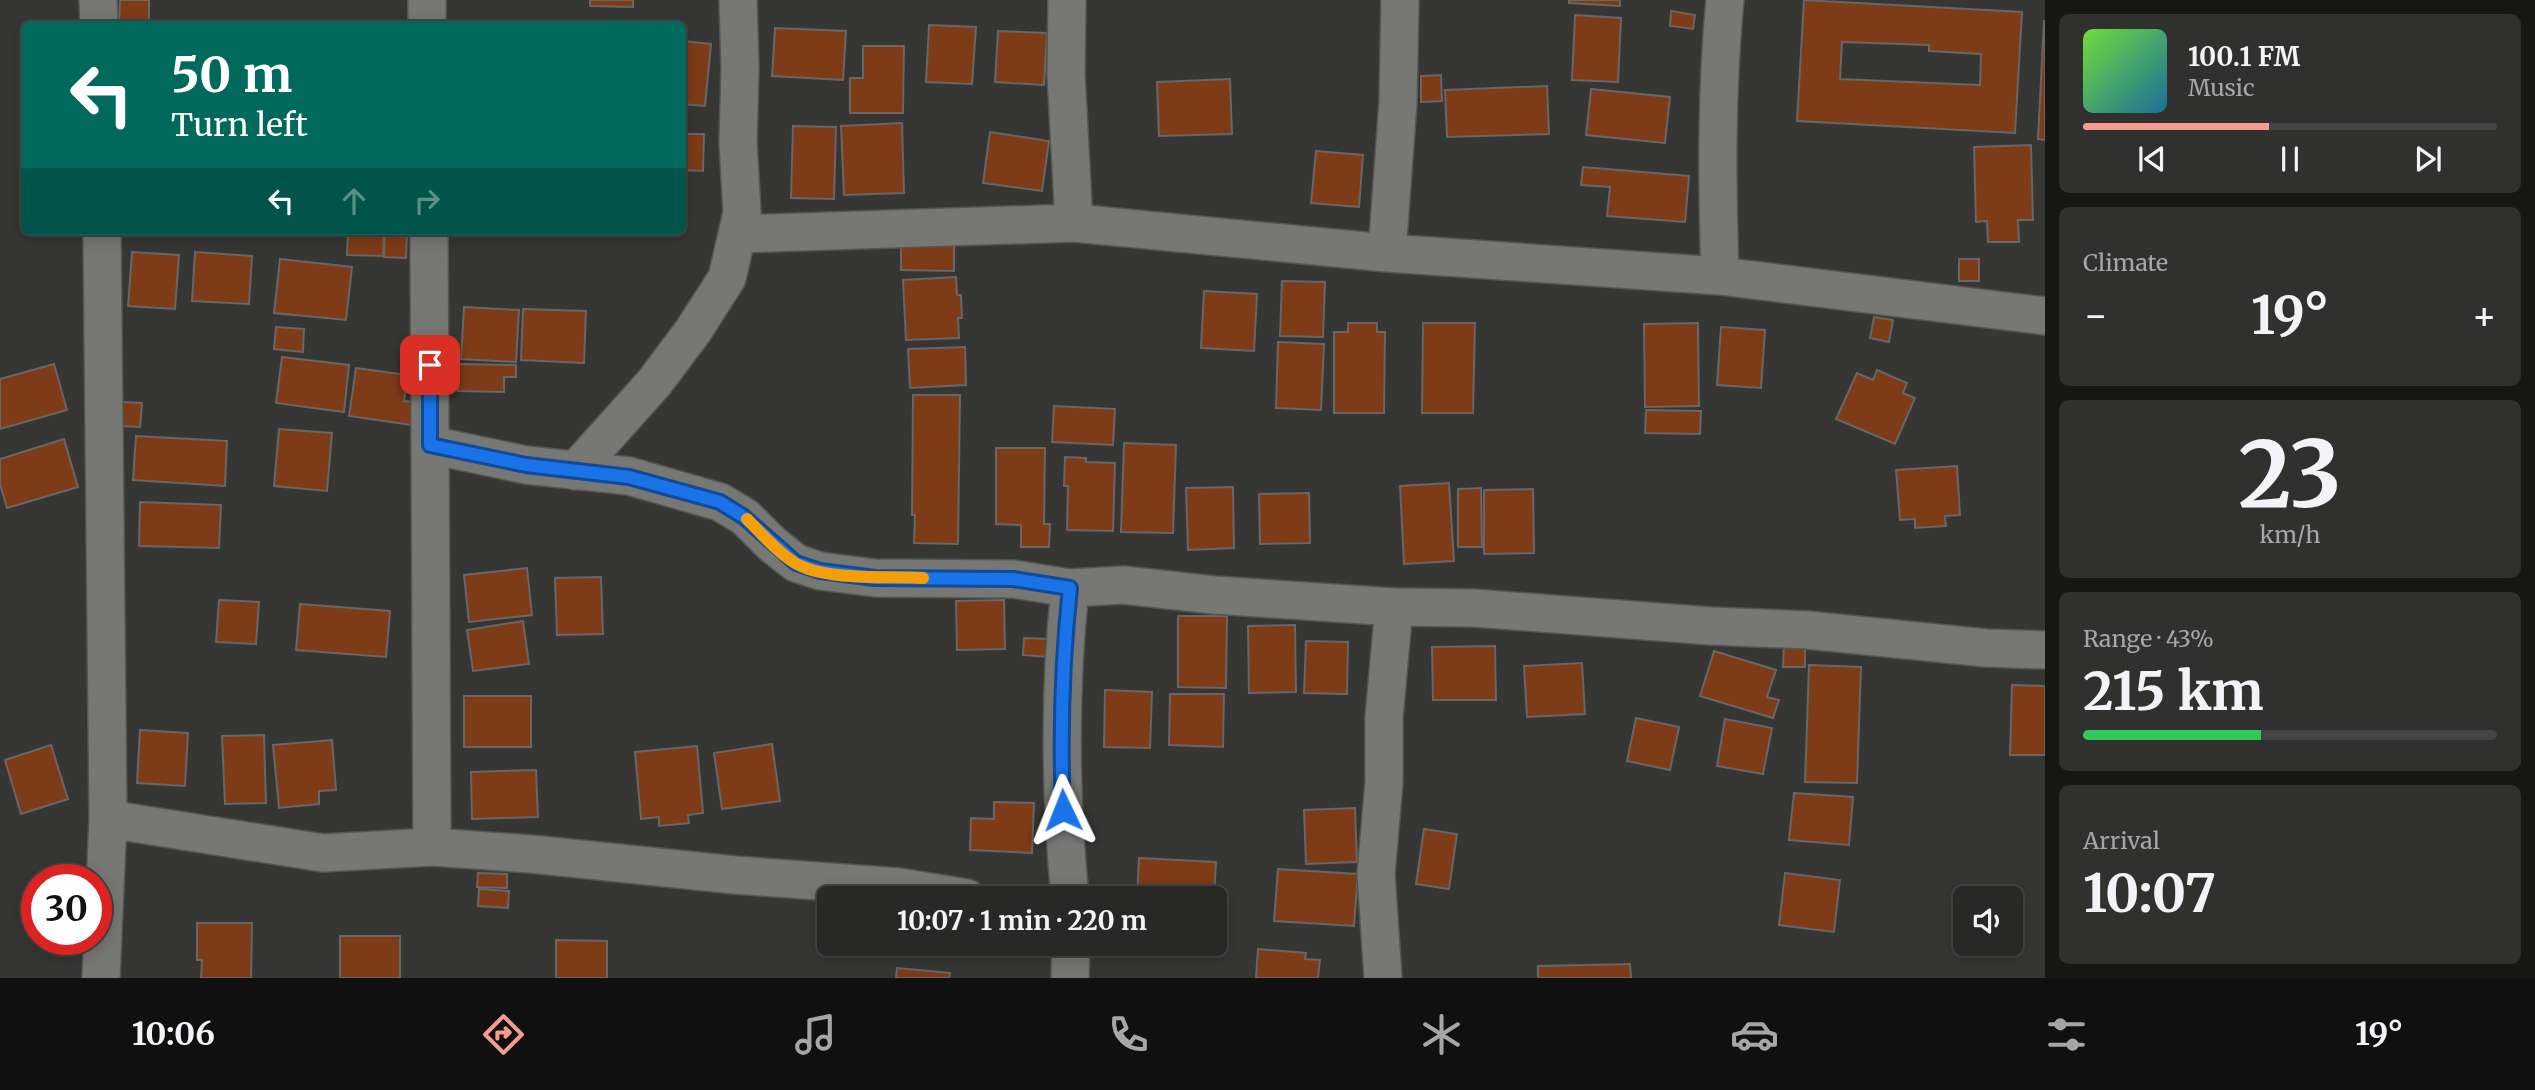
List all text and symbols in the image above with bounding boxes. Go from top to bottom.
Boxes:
text: 100.1 FM [2188,40,2300,73]
text: 50 m [171,44,292,105]
icon: left [56,49,147,140]
text: Music [2188,73,2255,102]
text: Turn left [171,105,308,145]
icon: previous [2133,140,2171,178]
icon: pause [2271,140,2309,178]
icon: next [2409,140,2447,178]
icon: left [262,182,300,220]
icon: ahead [335,182,373,220]
icon: right [408,182,446,220]
text: Climate [2083,248,2168,277]
text: 19° [2251,283,2329,348]
text: − [2083,292,2108,339]
text: + [2472,292,2497,339]
pin [400,335,460,395]
icon: arrive [411,346,449,384]
text: 23 [2238,417,2342,532]
text: km/h [2260,520,2320,549]
text: Range · 43% [2083,624,2214,653]
text: 215 km [2083,659,2264,724]
position arrow [1026,773,1100,847]
text: Arrival [2083,826,2160,855]
text: 10:07 [2083,861,2216,926]
speed limit sign: 30 [21,864,112,955]
map controls [1953,886,2023,956]
button: sound [1953,886,2023,956]
text: 10:07 · 1 min · 220 m [897,904,1147,937]
icon: directions [479,1010,528,1059]
icon: music [791,1010,840,1059]
icon: phone [1104,1010,1153,1059]
icon: climate [1417,1010,1466,1059]
icon: car [1730,1010,1779,1059]
icon: filters [2042,1010,2091,1059]
text: 10:06 [132,1014,215,1054]
text: 19° [2355,1014,2403,1054]

